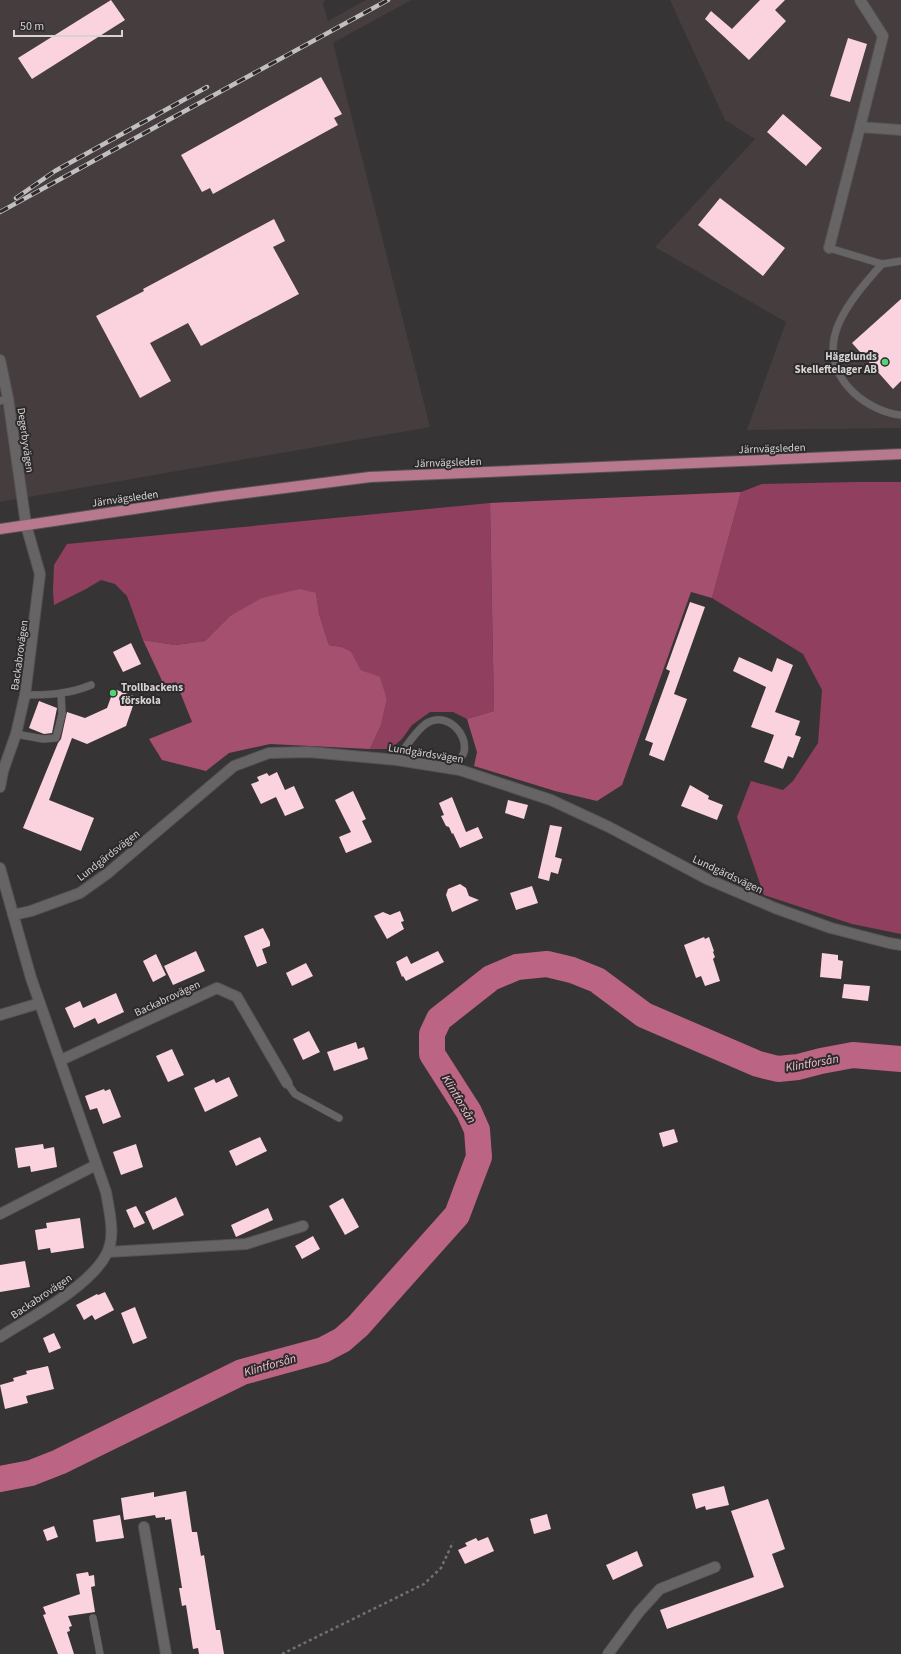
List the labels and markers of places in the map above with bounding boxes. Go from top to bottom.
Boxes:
place label: Hägglunds Skelleftelager AB [795,349,877,377]
marker: Hägglunds Skelleftelager AB [880,357,890,367]
place label: Trollbackens förskola [121,680,183,708]
marker: Trollbackens förskola [108,688,118,698]

